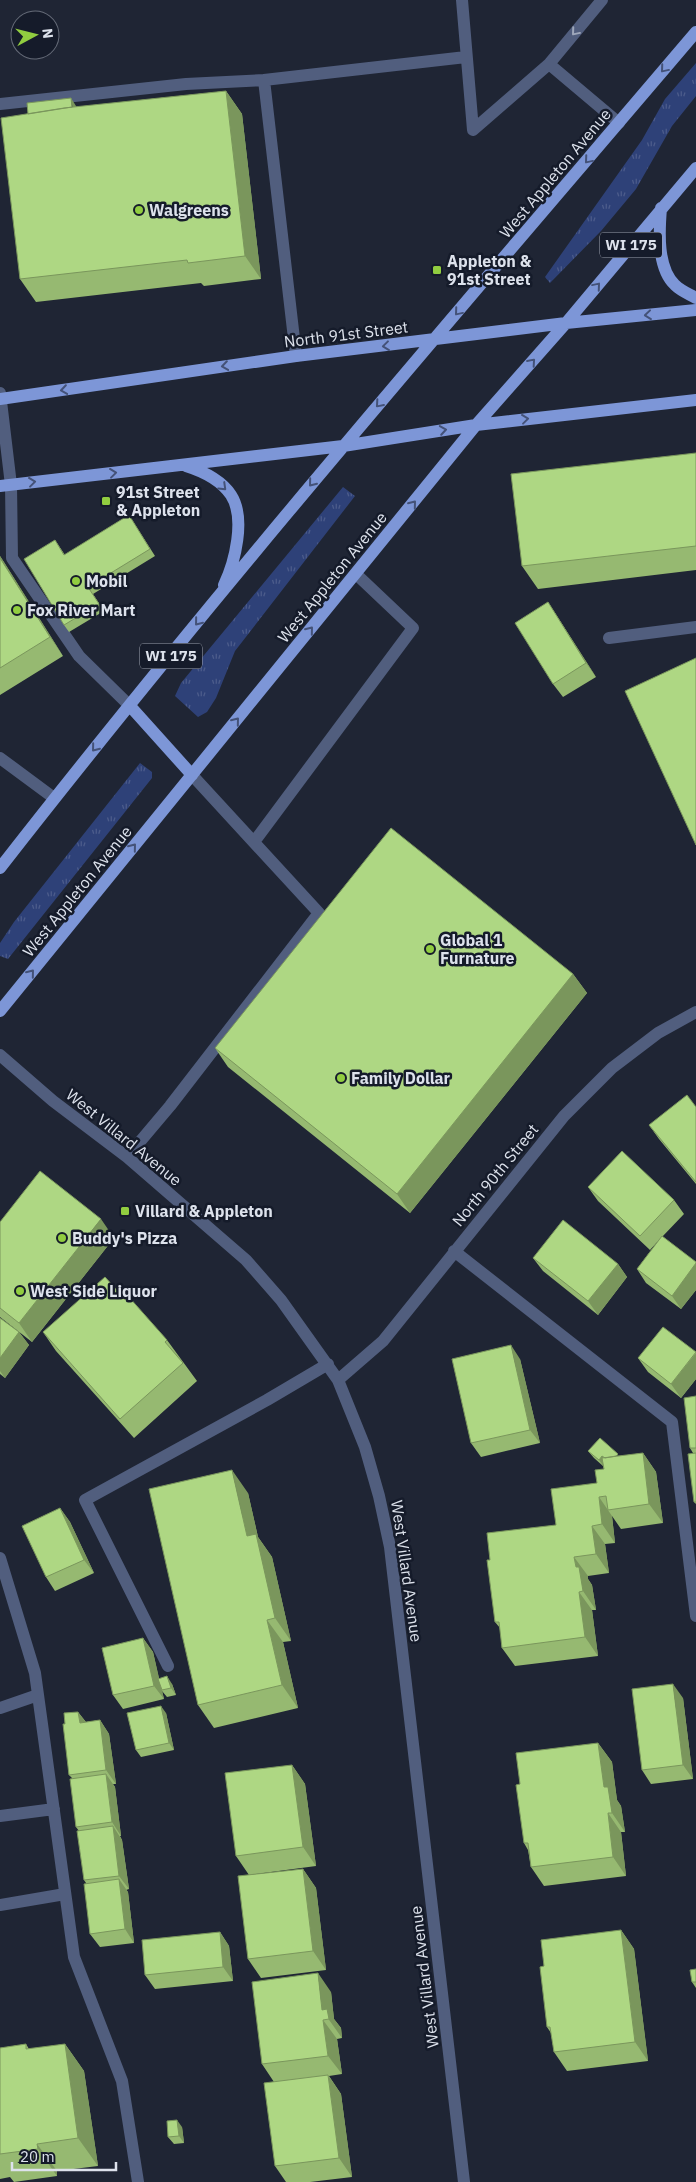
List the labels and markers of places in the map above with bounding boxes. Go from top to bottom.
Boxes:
place label: Walgreens [149,200,229,220]
marker: Walgreens [133,204,145,216]
place label: Appleton & 91st Street [447,251,532,289]
marker: Appleton & 91st Street [431,264,443,276]
place label: 91st Street & Appleton [116,482,200,520]
marker: 91st Street & Appleton [100,495,112,507]
place label: Mobil [86,571,127,591]
marker: Mobil [70,575,82,587]
place label: Fox River Mart [27,600,135,620]
marker: Fox River Mart [11,604,23,616]
place label: Global 1 Furnature [440,930,515,968]
marker: Global 1 Furnature [424,943,436,955]
place label: Family Dollar [351,1068,451,1088]
marker: Family Dollar [335,1072,347,1084]
place label: Villard & Appleton [135,1201,273,1221]
marker: Villard & Appleton [119,1205,131,1217]
place label: Buddy's Pizza [72,1228,177,1248]
marker: Buddy's Pizza [56,1232,68,1244]
place label: West Side Liquor [30,1281,157,1301]
marker: West Side Liquor [14,1285,26,1297]

